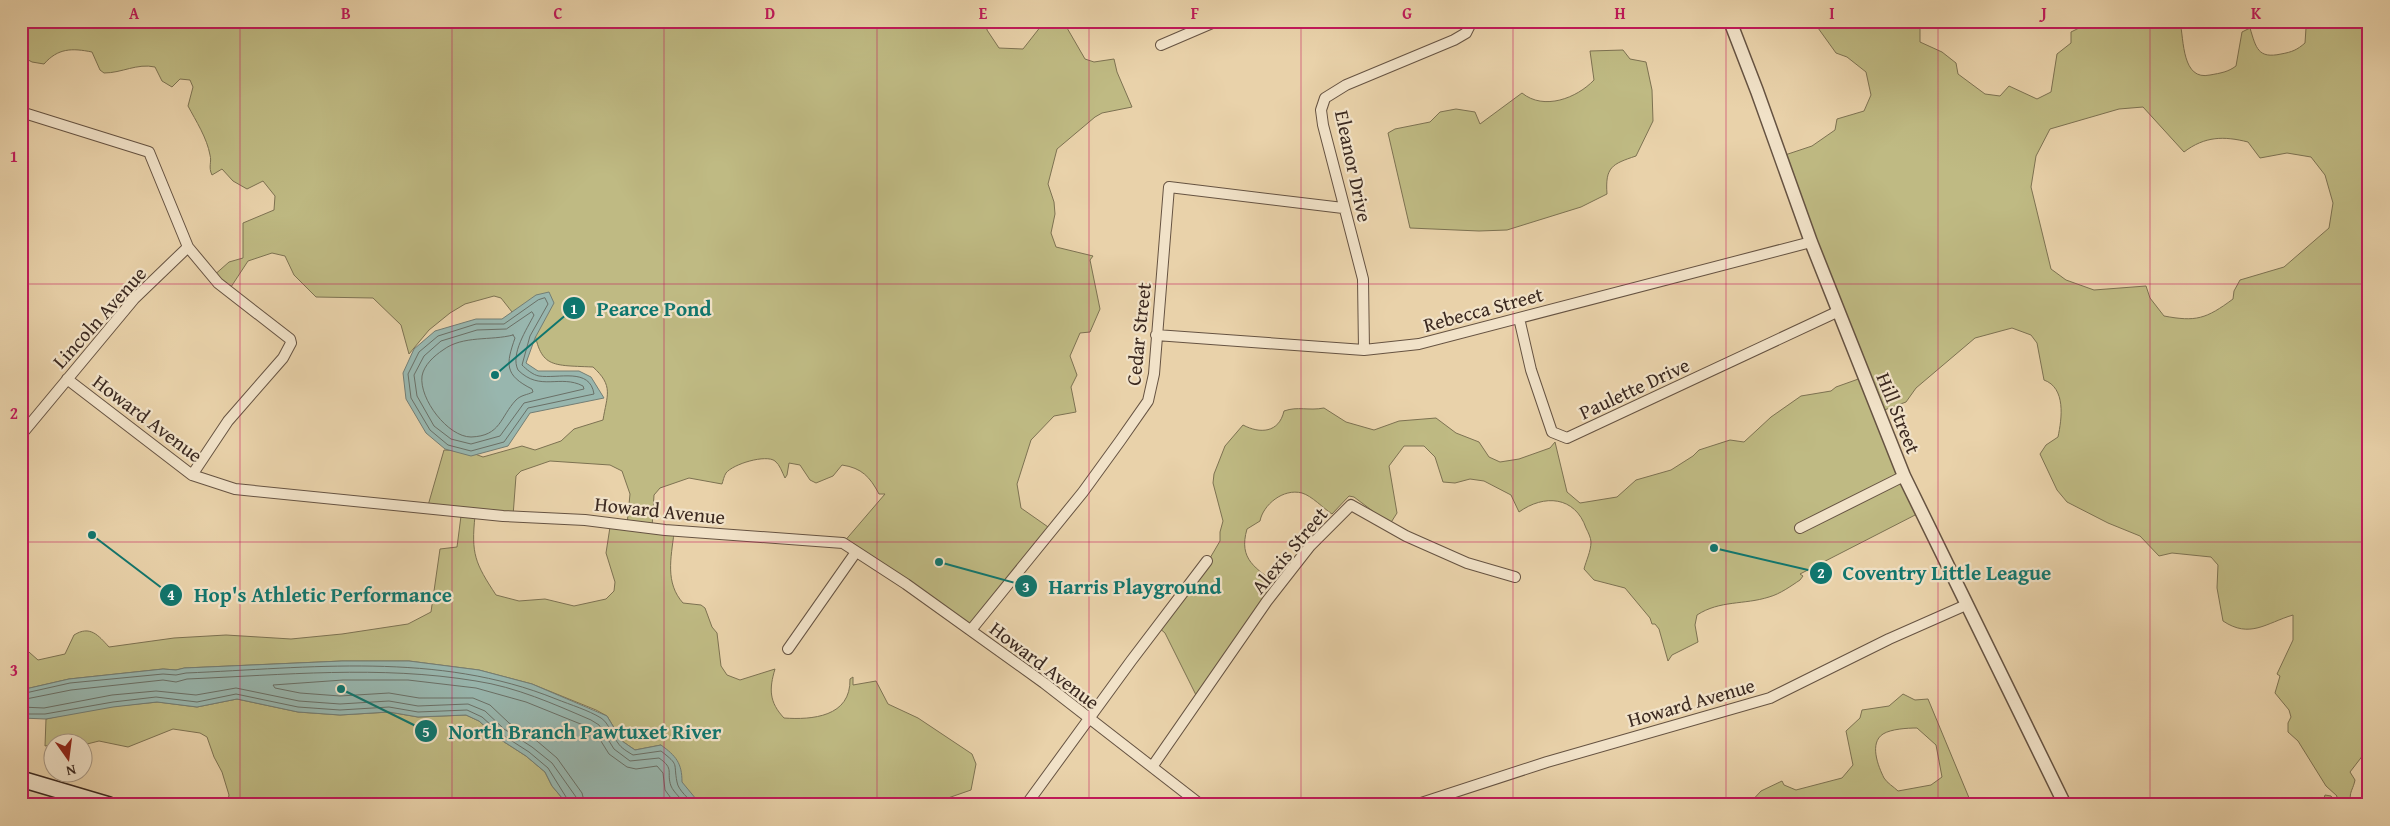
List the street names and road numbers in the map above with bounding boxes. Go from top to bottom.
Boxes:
street label: Eleanor Drive [1328,107,1380,225]
street label: Lincoln Avenue [45,260,153,374]
street label: Rebecca Street [1420,279,1546,339]
street label: Cedar Street [1118,281,1158,387]
street label: Paulette Drive [1574,350,1694,426]
street label: Howard Avenue [87,367,209,469]
street label: Hill Street [1870,368,1928,458]
street label: Howard Avenue [593,489,727,531]
street label: Alexis Street [1244,500,1334,600]
street label: Howard Avenue [984,614,1106,716]
street label: Howard Avenue [1624,670,1758,734]

